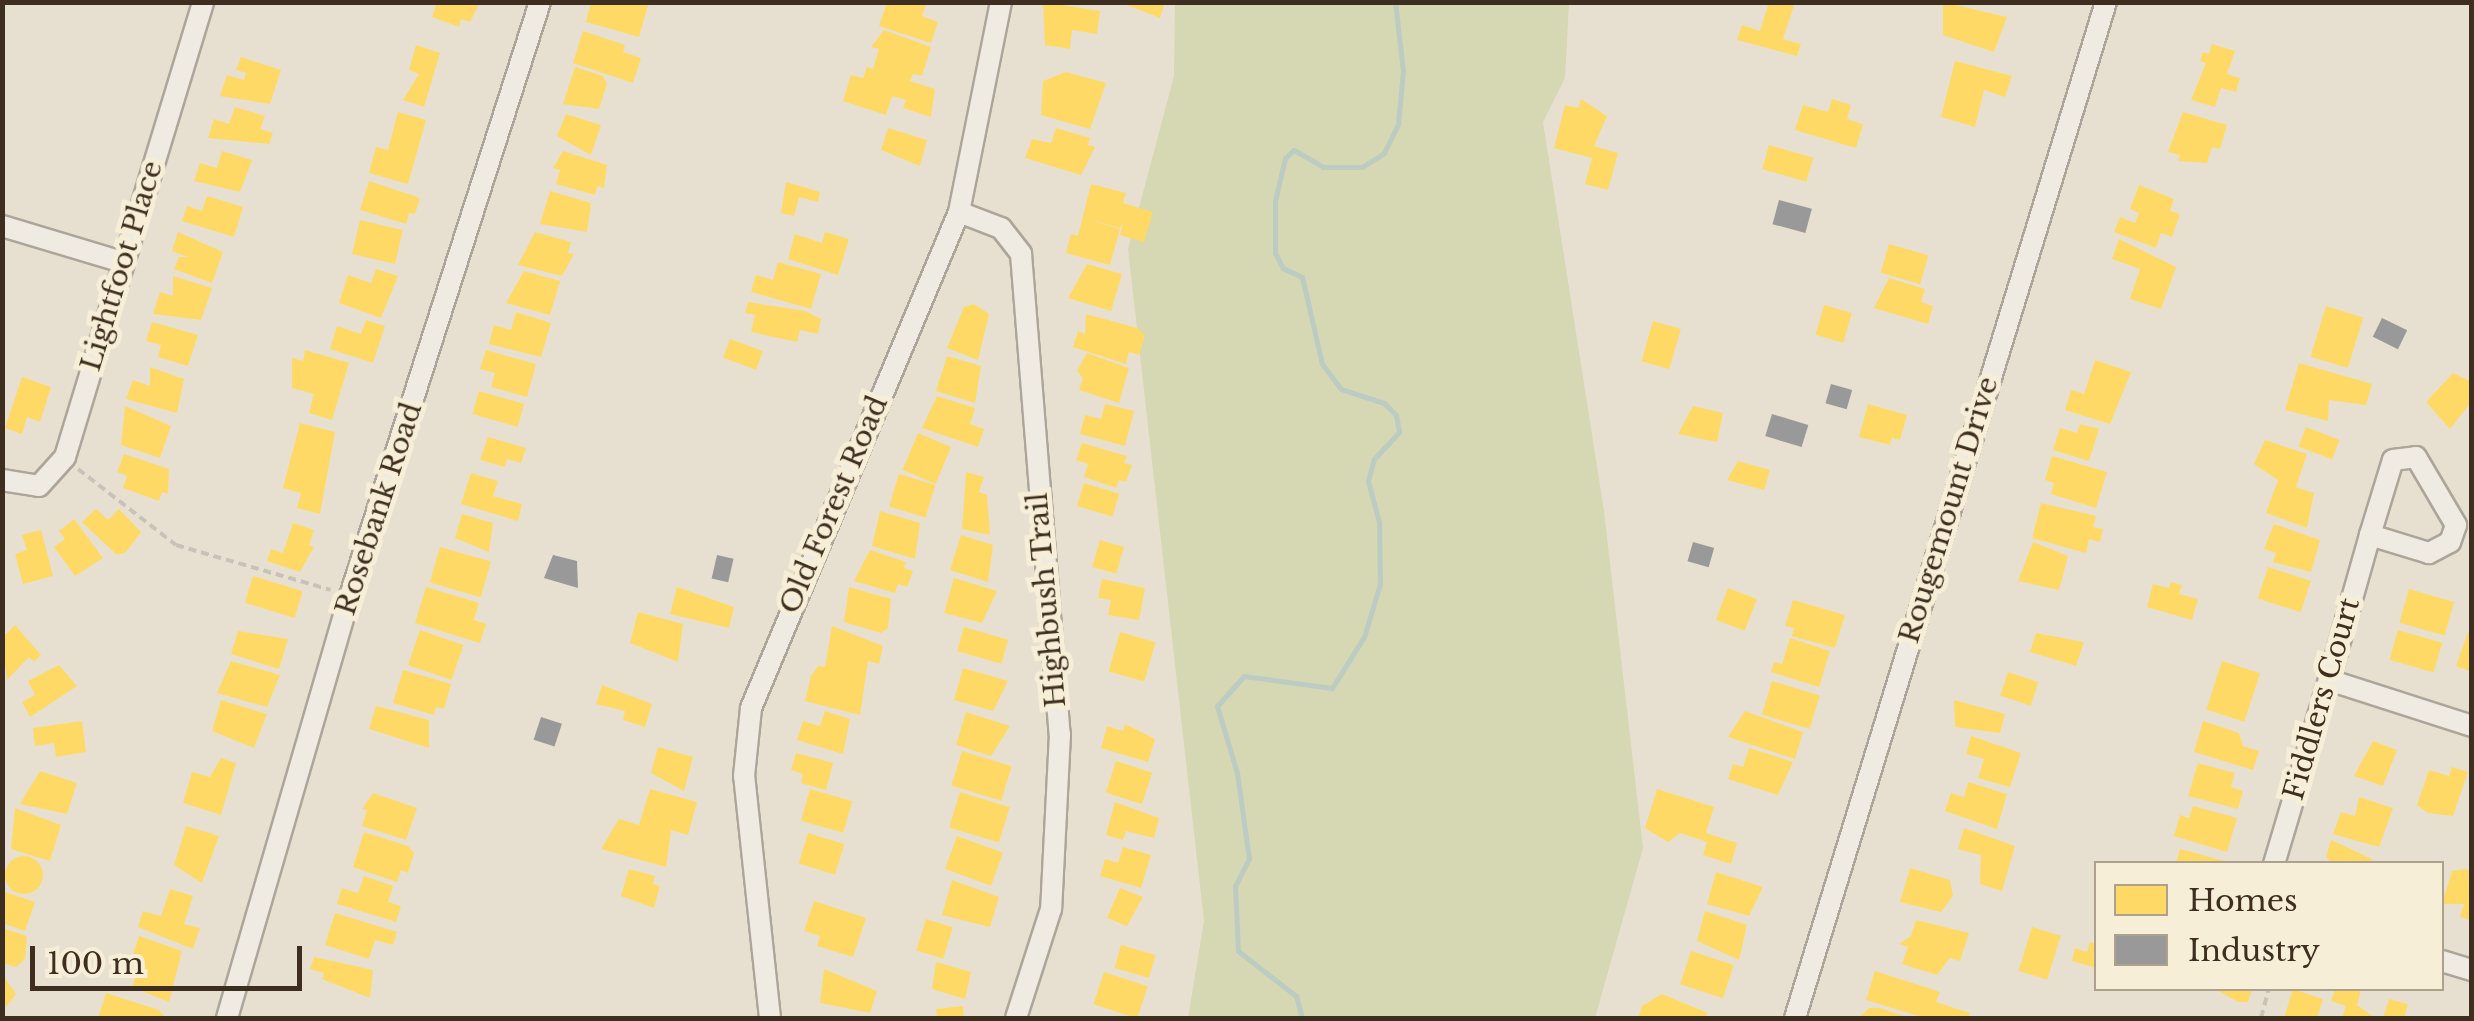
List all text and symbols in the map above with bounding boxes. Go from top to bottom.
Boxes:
street label: Lightfoot Place [74,157,170,375]
street label: Rougemount Drive [1893,373,2005,647]
street label: Old Forest Road [773,391,895,619]
street label: Rosebank Road [329,398,429,620]
street label: Highbush Trail [1021,491,1073,709]
street label: Fiddlers Court [2277,594,2367,804]
legend [2094,861,2444,991]
text: Homes [2188,882,2298,919]
scale bar [35,926,308,988]
text: Industry [2188,932,2320,969]
text: 100 m [47,945,144,982]

